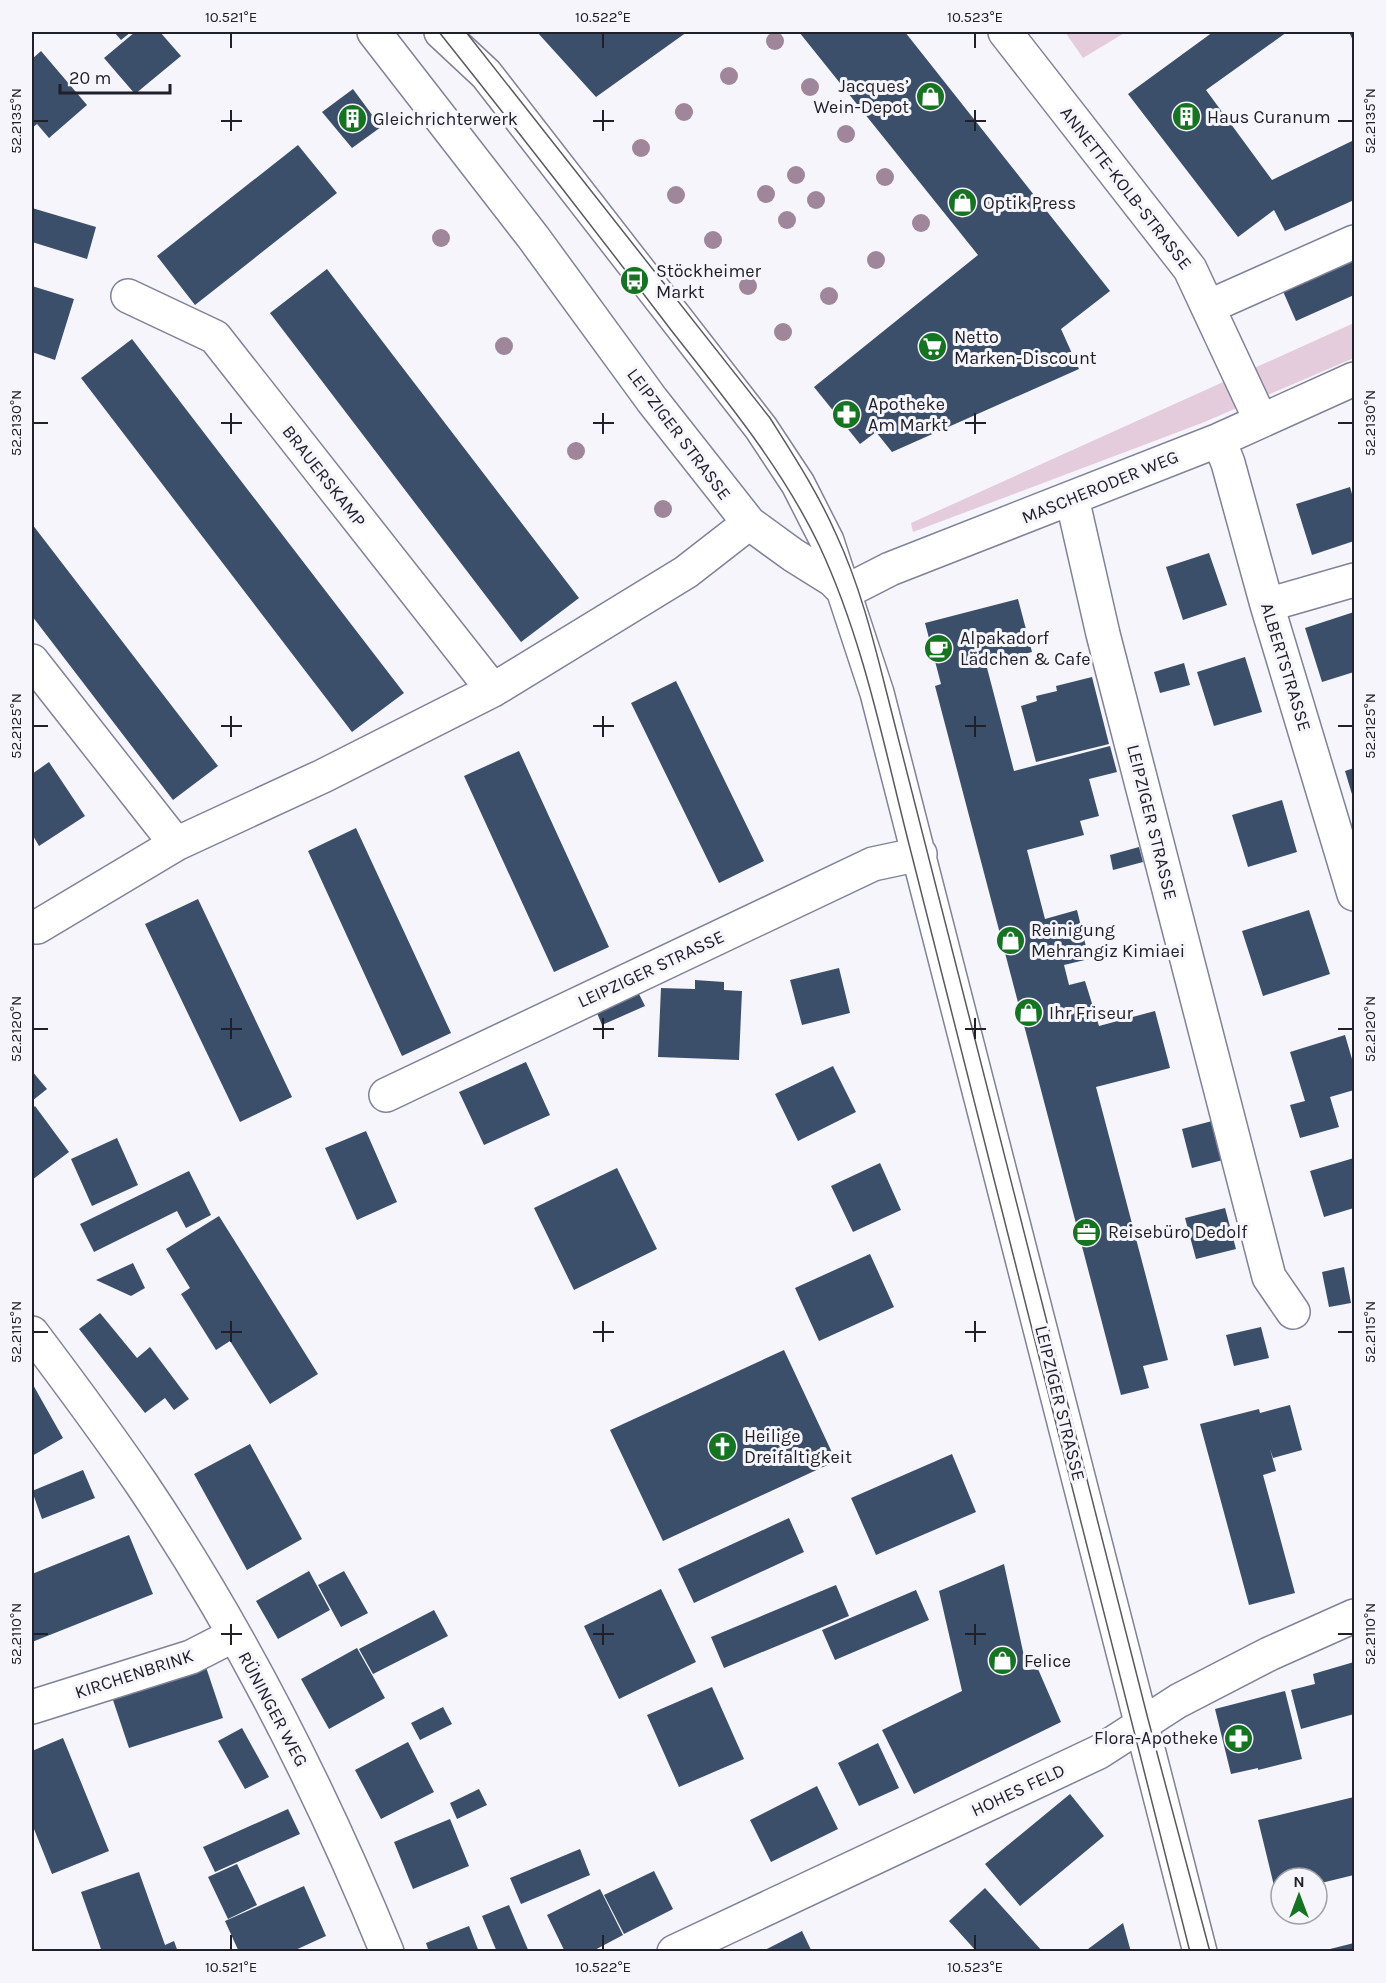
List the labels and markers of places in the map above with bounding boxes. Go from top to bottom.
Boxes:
place label: Jacques’ Wein-Depot [814,75,909,118]
shop icon: Jacques’ Wein-Depot [914,80,946,112]
building icon: Haus Curanum [1170,101,1202,133]
building icon: Gleichrichterwerk [336,103,368,135]
place label: Haus Curanum [1207,106,1331,128]
place label: Gleichrichterwerk [373,108,518,130]
shop icon: Optik Press [946,187,978,219]
place label: Optik Press [983,192,1076,214]
place label: Stöckheimer Markt [656,260,761,303]
bus stop icon: Stöckheimer Markt [619,265,651,297]
place label: Netto Marken-Discount [954,326,1097,369]
supermarket icon: Netto Marken-Discount [917,331,949,363]
place label: Apotheke Am Markt [868,393,948,436]
pharmacy icon: Apotheke Am Markt [831,398,863,430]
place label: Alpakadorf Lädchen & Cafe [960,627,1091,670]
cafe icon: Alpakadorf Lädchen & Cafe [923,632,955,664]
place label: Reinigung Mehrangiz Kimiaei [1031,919,1185,962]
shop icon: Reinigung Mehrangiz Kimiaei [994,924,1026,956]
shop icon: Ihr Friseur [1012,997,1044,1029]
place label: Ihr Friseur [1049,1002,1134,1024]
office icon: Reisebüro Dedolf [1071,1216,1103,1248]
place label: Reisebüro Dedolf [1108,1221,1248,1243]
place label: Heilige Dreifaltigkeit [744,1425,852,1468]
church icon: Heilige Dreifaltigkeit [707,1430,739,1462]
shop icon: Felice [987,1645,1019,1677]
place label: Felice [1024,1650,1071,1672]
pharmacy icon: Flora-Apotheke [1223,1722,1255,1754]
place label: Flora-Apotheke [1094,1727,1218,1749]

